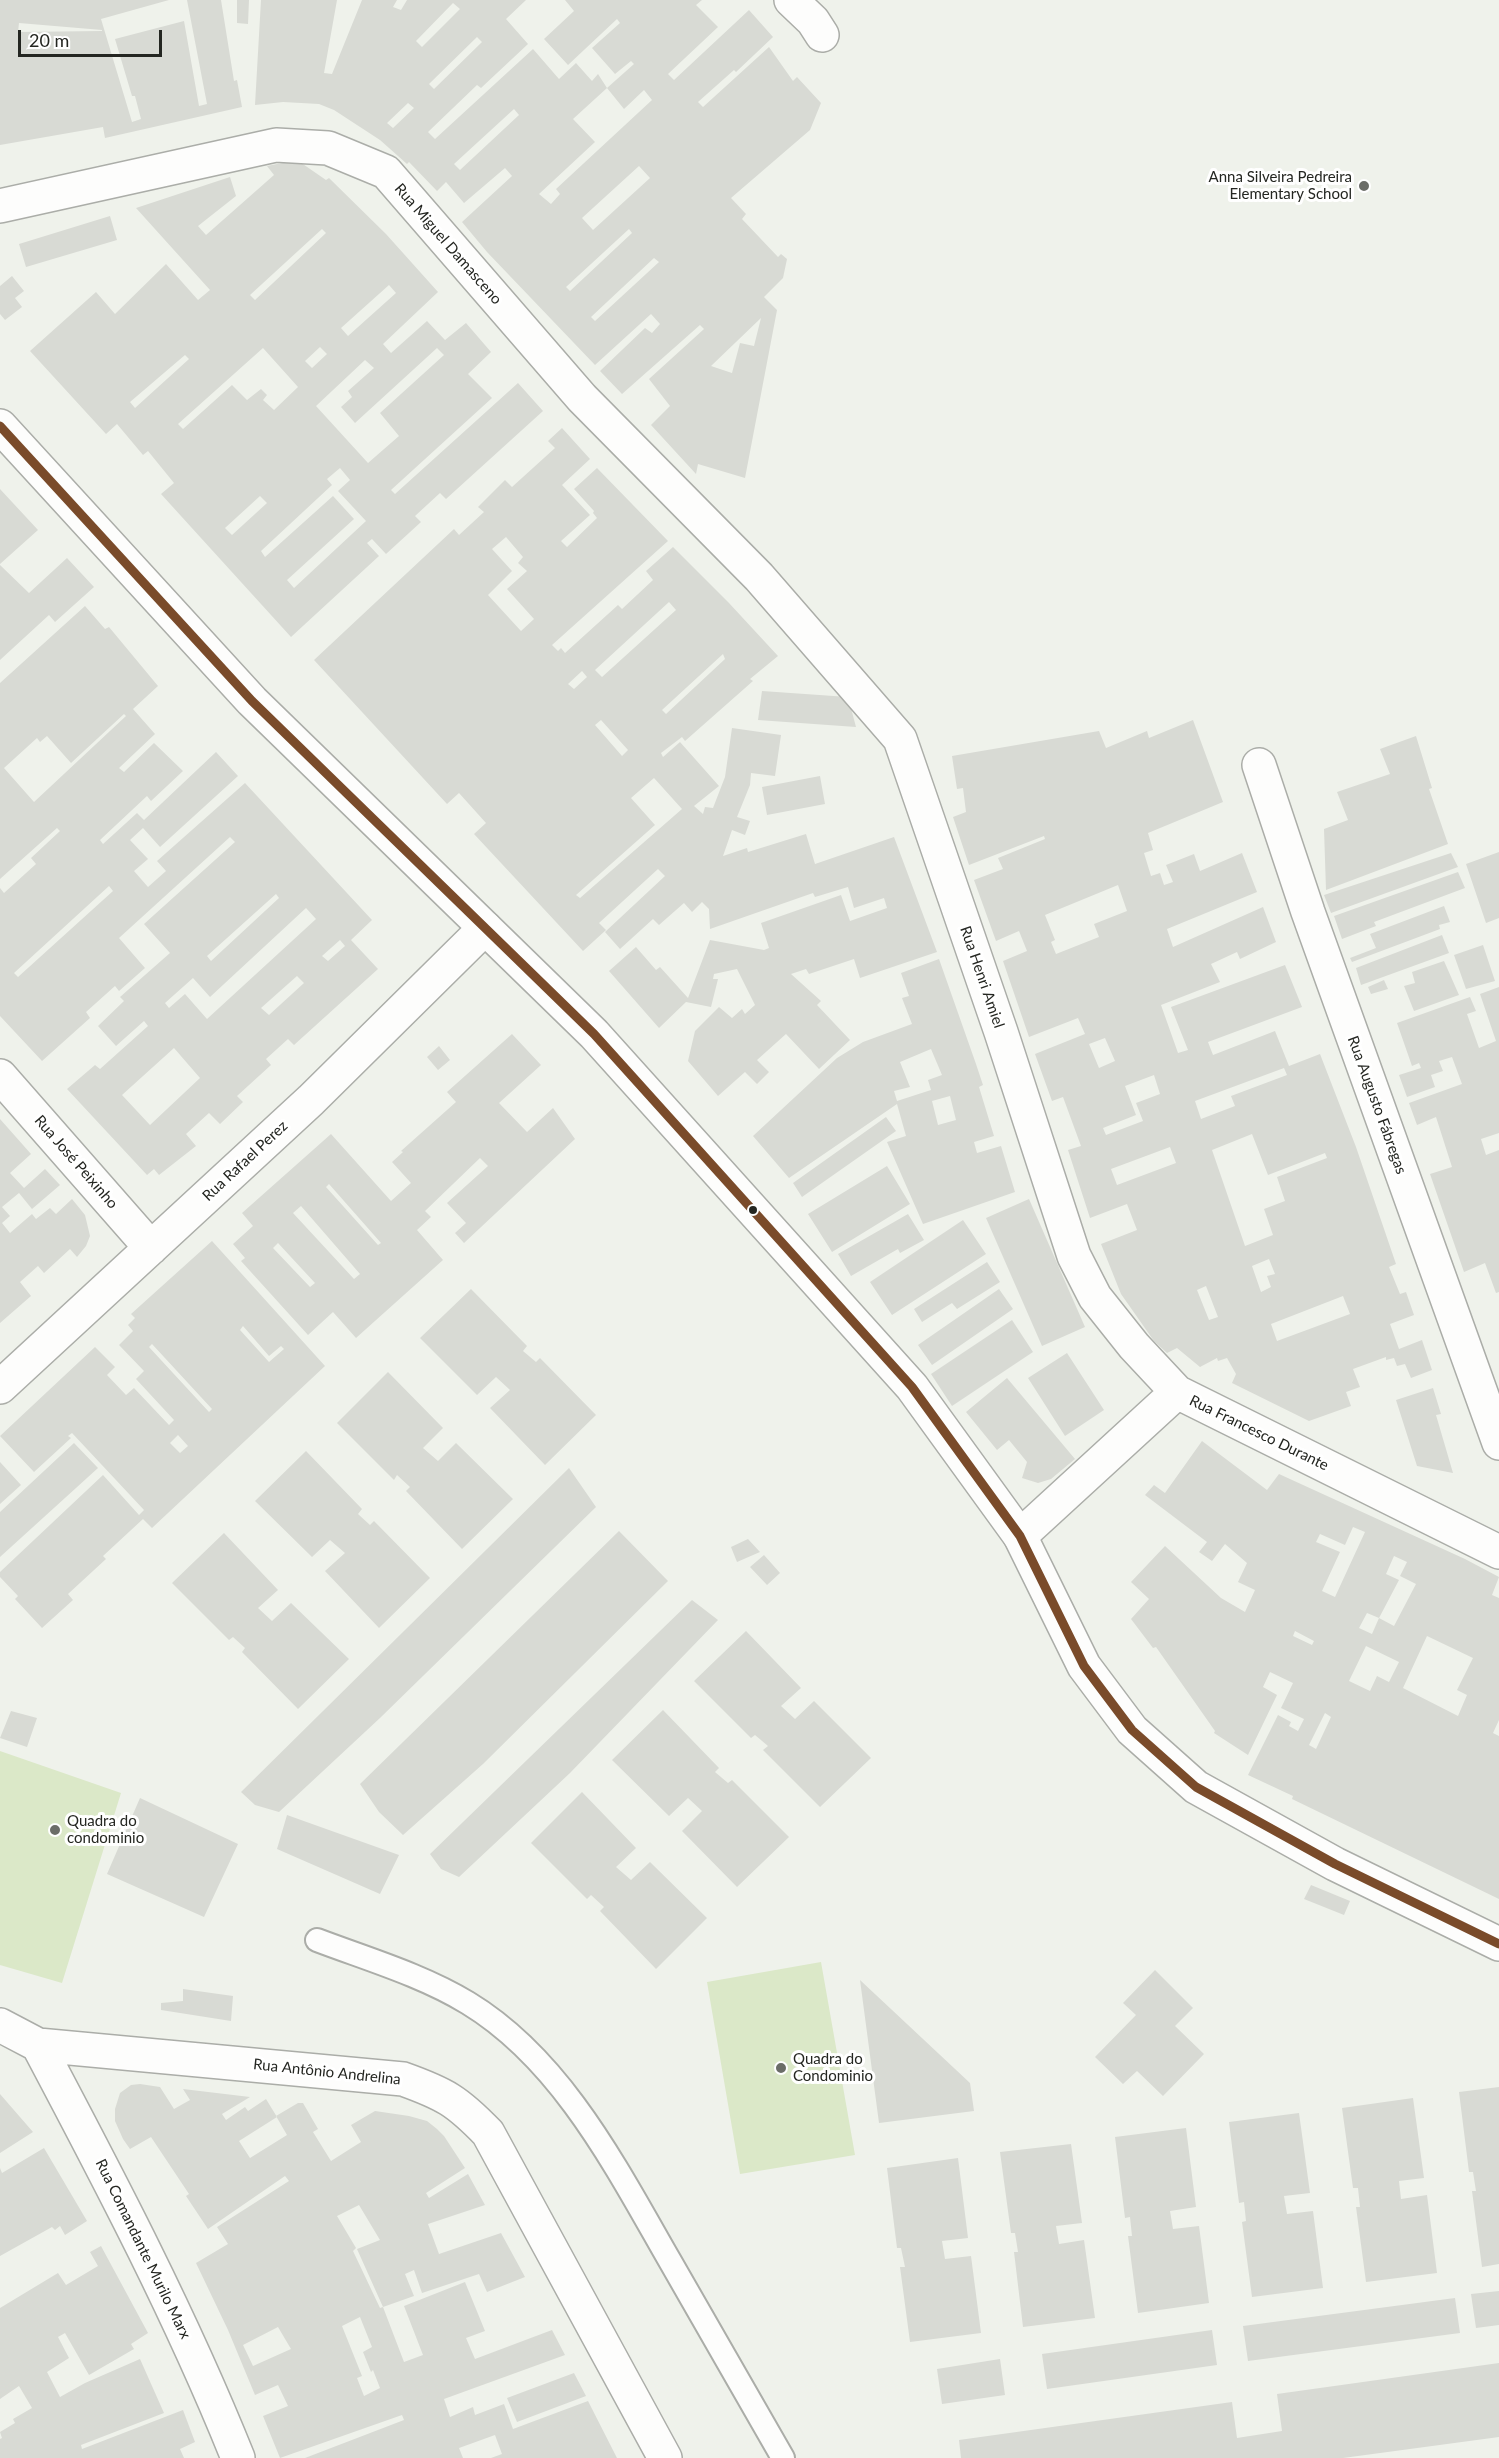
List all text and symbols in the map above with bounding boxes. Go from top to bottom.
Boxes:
scale bar [21,18,165,56]
text: 20 m [29,29,69,51]
place label: Anna Silveira Pedreira Elementary School [1209,168,1352,203]
marker: Anna Silveira Pedreira Elementary School [1357,179,1371,193]
street label: Rua Miguel Damasceno [391,180,505,308]
street label: Rua Henri Amiel [956,924,1008,1030]
street label: Rua Augusto Fábregas [1344,1034,1410,1176]
street label: Rua José Peixinho [30,1112,122,1212]
street label: Rua Rafael Perez [199,1117,291,1205]
unlabelled marker [747,1204,759,1216]
street label: Rua Francesco Durante [1187,1391,1331,1475]
place label: Quadra do condominio [67,1812,144,1847]
marker: Quadra do condominio [48,1823,62,1837]
place label: Quadra do Condominio [793,2050,873,2085]
street label: Rua Antônio Andrelina [252,2055,402,2089]
marker: Quadra do Condominio [774,2061,788,2075]
street label: Rua Comandante Murilo Marx [92,2156,194,2342]

